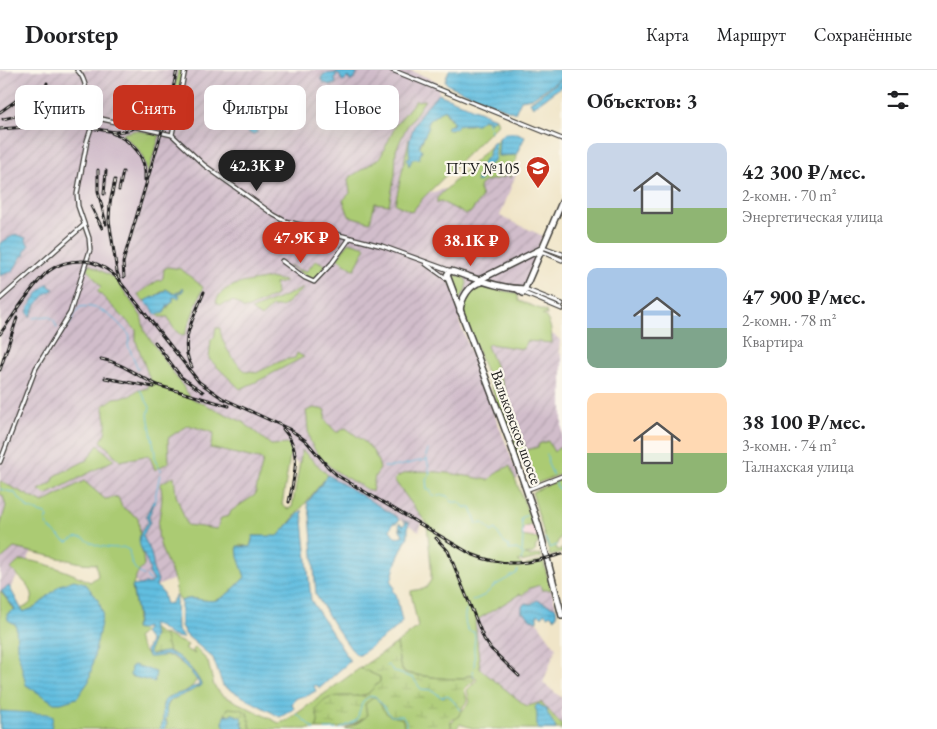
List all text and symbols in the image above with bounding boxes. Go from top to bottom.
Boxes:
text: Doorstep [25,19,118,50]
text: Карта [646,23,689,46]
text: Маршрут [717,23,786,46]
text: Сохранённые [814,23,912,46]
chip: Купить [15,85,103,130]
chip: Снять [113,85,194,130]
chip: Фильтры [204,85,306,130]
chip: Новое [316,85,399,130]
icon: filters [884,86,912,114]
text: Объектов: 3 [587,87,698,114]
pin: 42.3K ₽ [211,150,303,192]
text: 42.3K ₽ [229,155,285,176]
school or university icon: ПТУ №105 [525,155,551,189]
place label: ПТУ №105 [446,158,520,179]
text: 42 300 ₽/мес. [742,158,866,185]
icon: home [627,163,687,223]
text: 2-комн. · 70 m² [742,185,837,206]
text: Энергетическая улица [742,206,883,227]
pin: 47.9K ₽ [255,222,347,264]
pin: 38.1K ₽ [425,224,517,267]
text: 47.9K ₽ [273,227,329,248]
text: 38.1K ₽ [443,230,499,251]
text: 47 900 ₽/мес. [742,283,866,310]
icon: home [627,288,687,348]
text: 2-комн. · 78 m² [742,310,837,331]
text: Квартира [742,331,803,352]
street label: Вальковское шоссе [486,367,547,487]
text: 38 100 ₽/мес. [742,408,866,435]
icon: home [627,413,687,473]
text: 3-комн. · 74 m² [742,435,837,456]
text: Талнахская улица [742,456,854,477]

